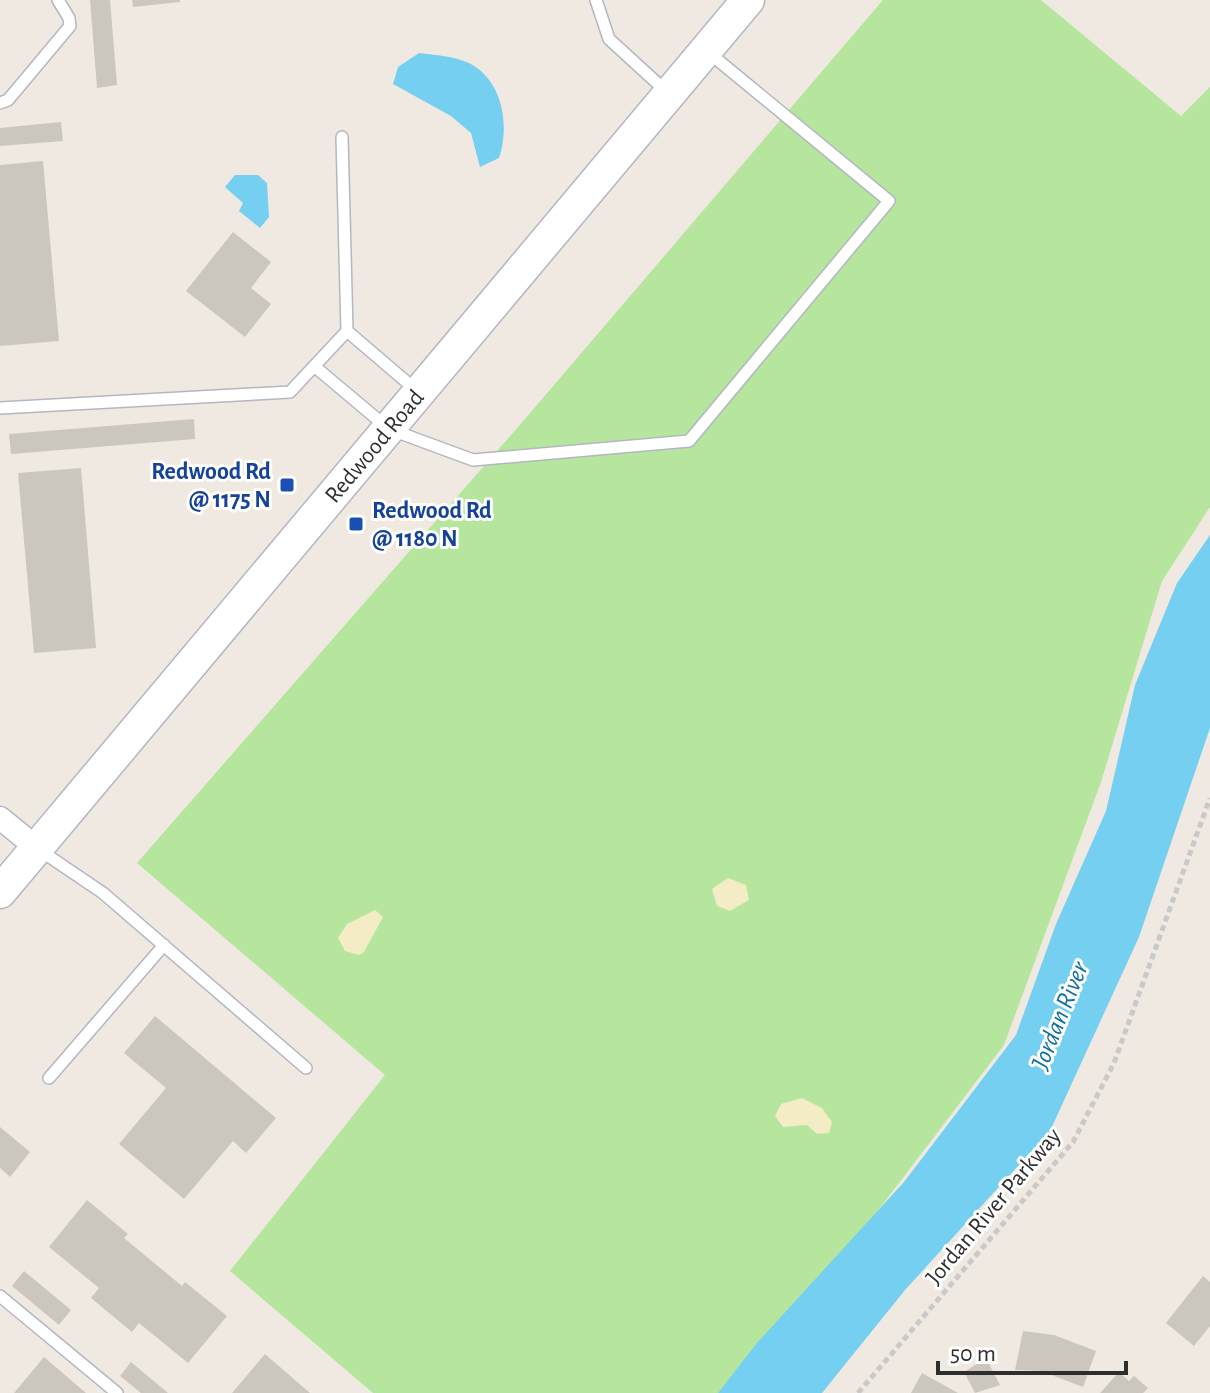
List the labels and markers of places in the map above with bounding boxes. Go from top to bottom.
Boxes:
place label: Redwood Rd @ 1175 N [151,460,271,512]
marker: Redwood Rd @ 1175 N [278,476,296,494]
place label: Redwood Rd @ 1180 N [372,499,492,551]
marker: Redwood Rd @ 1180 N [347,515,365,533]

